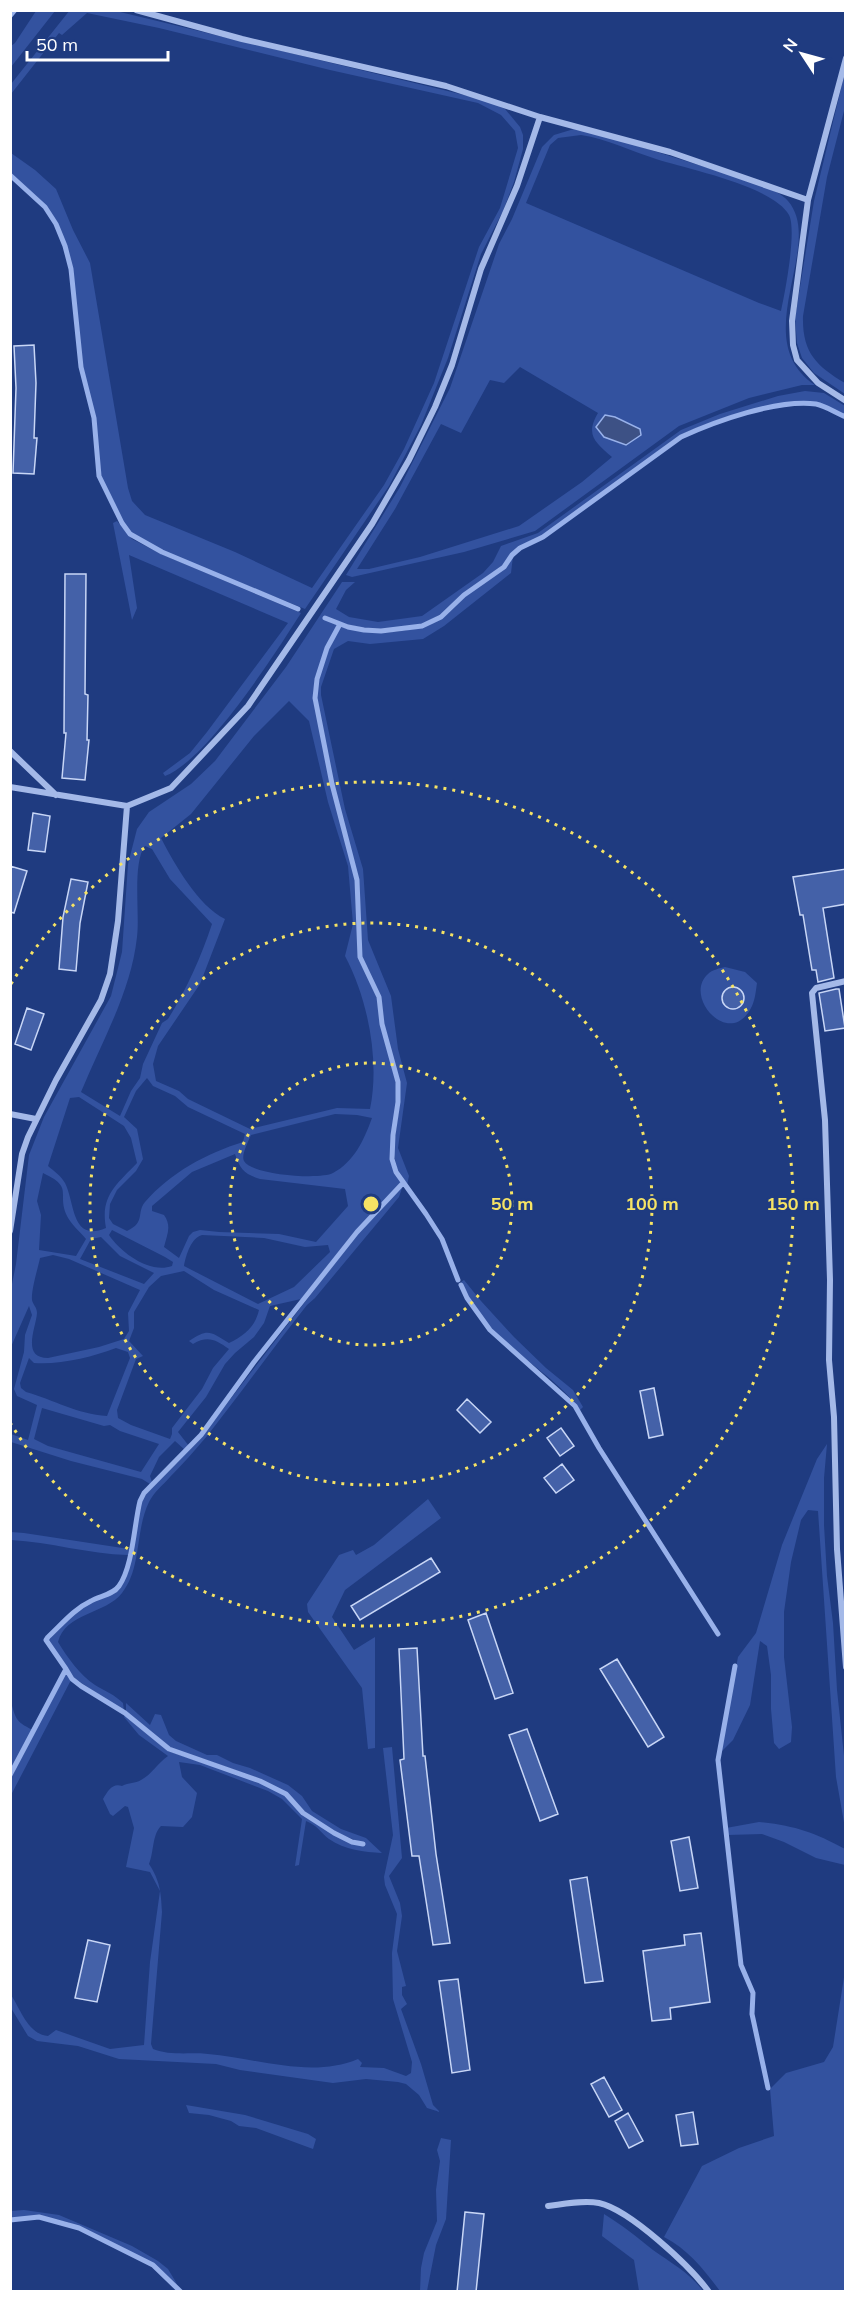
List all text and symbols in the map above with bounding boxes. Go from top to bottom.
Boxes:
scale bar [27,24,168,62]
north arrow [772,24,832,84]
text: 50 m [36,33,78,56]
text: N [778,34,802,56]
text: 50 m [491,1192,533,1215]
text: 100 m [625,1192,679,1215]
text: 150 m [766,1192,820,1215]
centre of rings [361,1194,381,1214]

